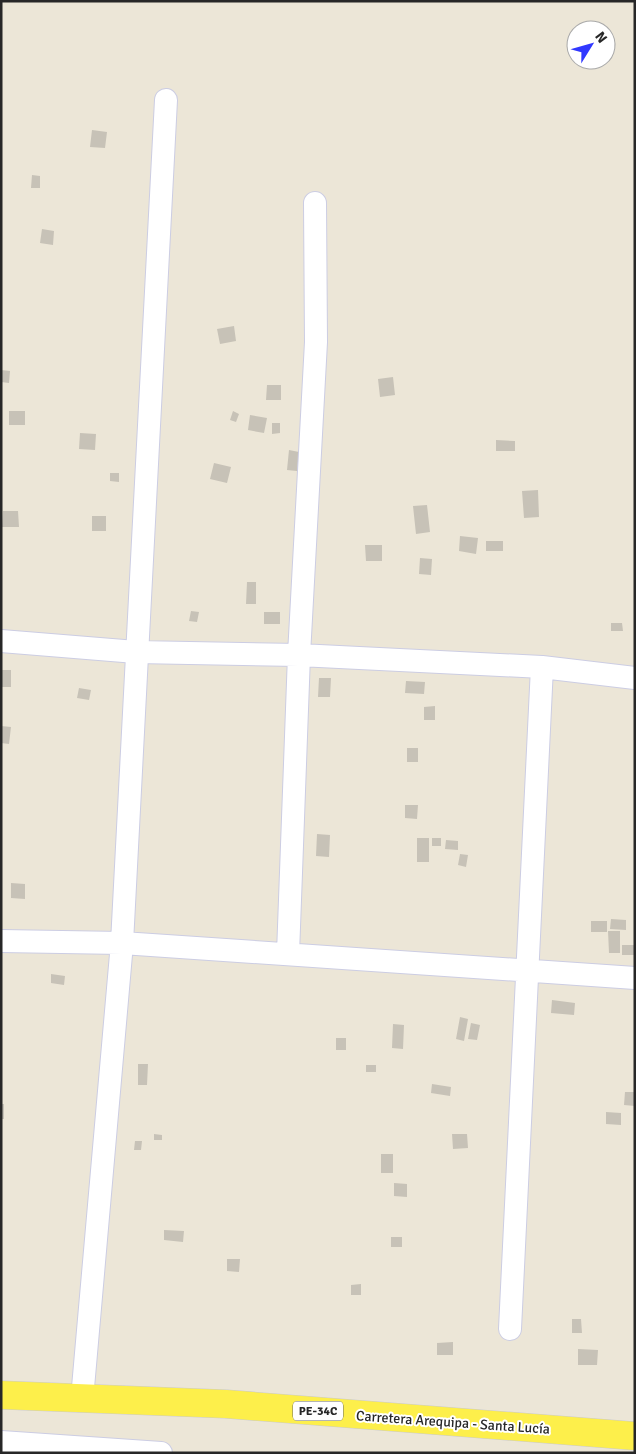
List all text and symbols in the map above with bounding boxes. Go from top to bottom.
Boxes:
north arrow [566,20,616,70]
text: N [591,28,611,46]
road number: PE-34C [293,1402,343,1420]
street label: Carretera Arequipa - Santa Lucía [356,1407,550,1438]

